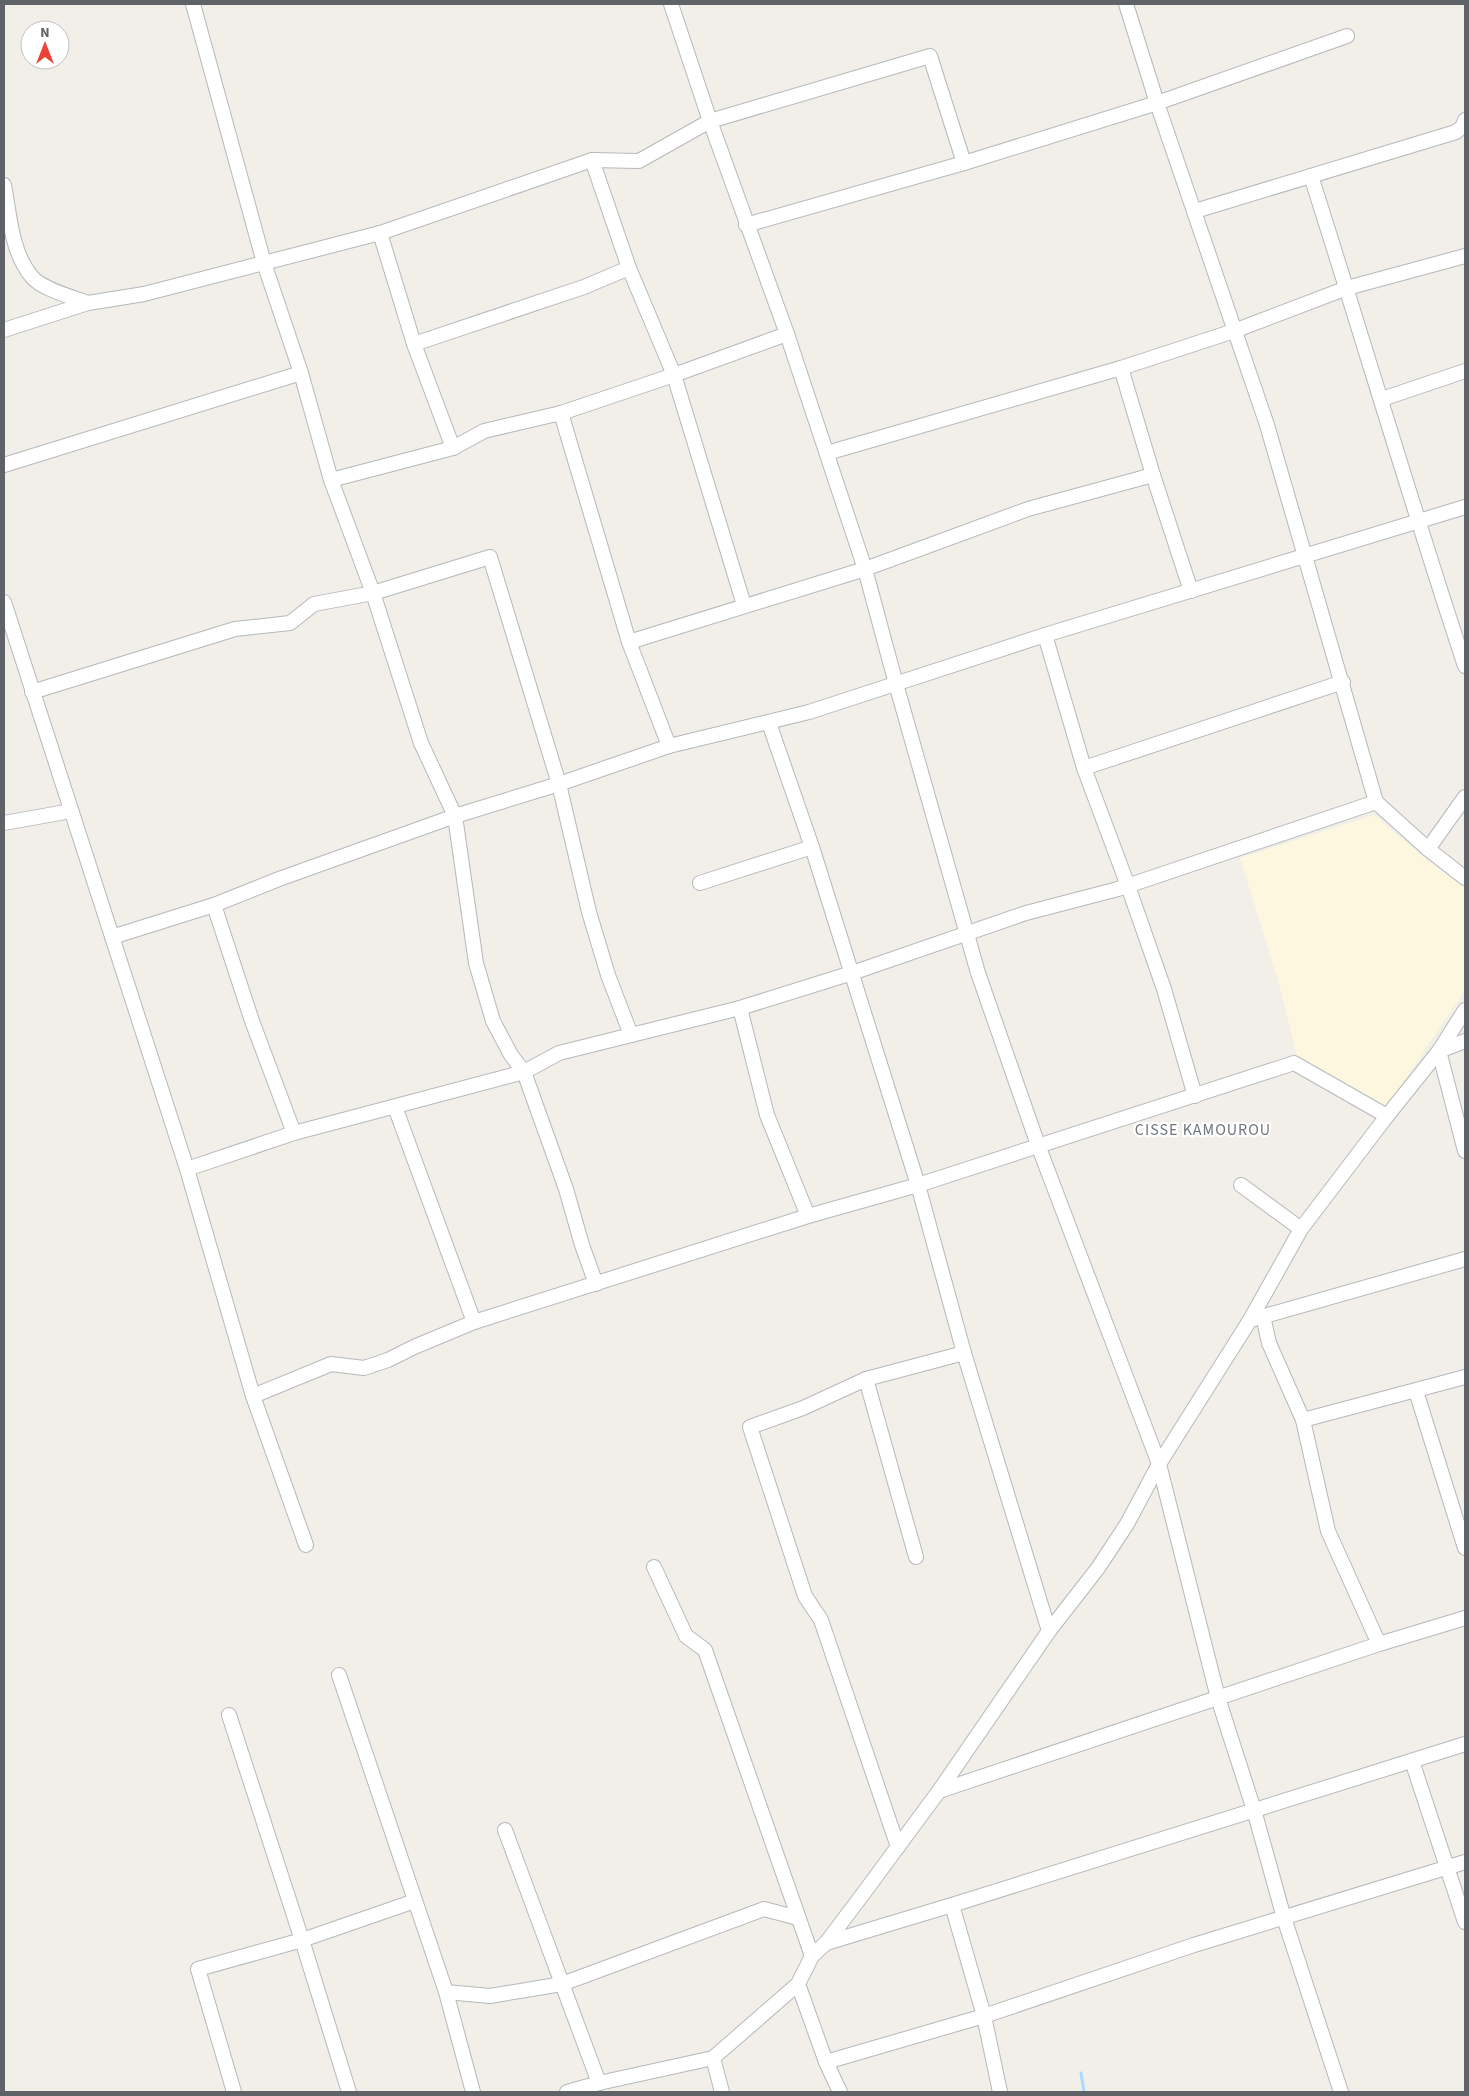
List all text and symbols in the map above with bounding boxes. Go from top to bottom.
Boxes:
north arrow [20,20,70,70]
text: N [40,23,50,43]
district label: CISSE KAMOUROU [1135,1119,1271,1141]

